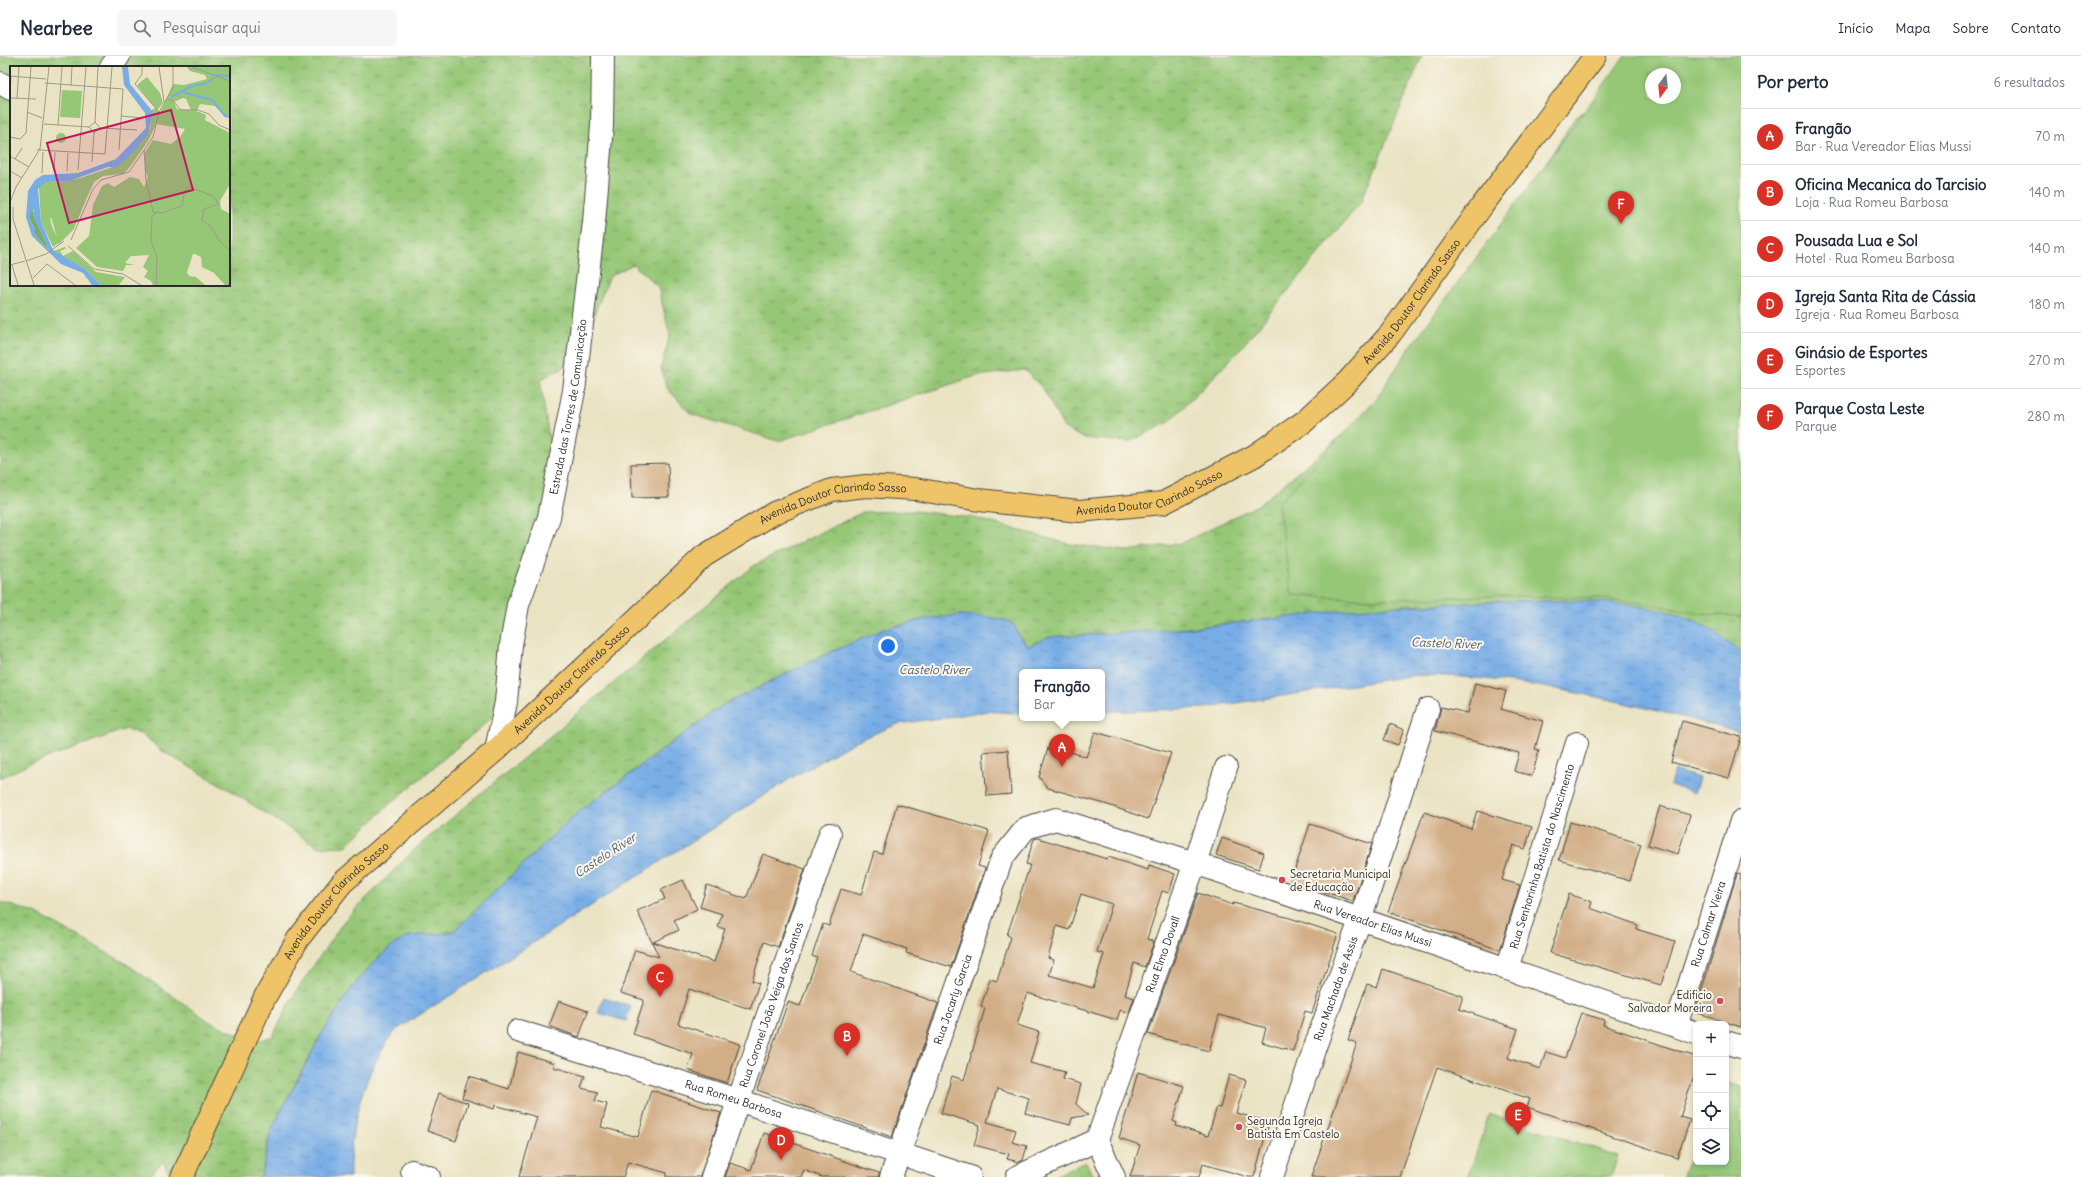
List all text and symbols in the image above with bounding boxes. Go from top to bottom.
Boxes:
search box [117,10,397,46]
text: Nearbee [20,16,93,40]
icon: search [131,17,153,39]
text: Pesquisar aqui [163,18,261,37]
text: Início [1838,19,1873,37]
text: Mapa [1895,19,1931,37]
text: Sobre [1953,19,1989,37]
text: Contato [2011,19,2061,37]
inset map [10,66,230,286]
north arrow [1645,68,1681,104]
text: Por perto [1757,71,1828,93]
text: 6 resultados [1993,74,2065,91]
text: Frangão [1795,119,1851,138]
text: A [1766,128,1774,145]
text: 70 m [2036,128,2065,145]
text: Bar · Rua Vereador Elias Mussi [1795,138,1972,155]
text: Oficina Mecanica do Tarcisio [1795,175,1986,194]
text: B [1766,184,1774,201]
text: 140 m [2029,184,2065,201]
pin: F [1608,191,1634,224]
text: Loja · Rua Romeu Barbosa [1795,194,1949,211]
text: Pousada Lua e Sol [1795,231,1918,250]
street label: Avenida Doutor Clarindo Sasso [1360,236,1463,367]
text: C [1766,240,1774,257]
text: 140 m [2029,240,2065,257]
text: Hotel · Rua Romeu Barbosa [1795,250,1955,267]
text: Igreja Santa Rita de Cássia [1795,287,1976,306]
text: D [1765,296,1775,313]
text: 180 m [2029,296,2065,313]
text: Igreja · Rua Romeu Barbosa [1795,306,1959,323]
street label: Estrada das Torres de Comunicação [547,318,589,496]
text: Ginásio de Esportes [1795,343,1928,362]
text: E [1766,352,1774,369]
text: 270 m [2028,352,2065,369]
text: Esportes [1795,362,1846,379]
text: Parque Costa Leste [1795,399,1925,418]
text: F [1766,408,1774,425]
text: 280 m [2027,408,2065,425]
text: Parque [1795,418,1837,435]
street label: Avenida Doutor Clarindo Sasso [1075,467,1225,518]
street label: Avenida Doutor Clarindo Sasso [757,479,907,527]
street label: Avenida Doutor Clarindo Sasso [511,622,632,737]
water label: Castelo River [1411,634,1483,652]
your location [878,636,898,656]
water label: Castelo River [899,662,971,677]
popup [1019,669,1105,721]
text: Frangão [1034,677,1090,696]
text: Bar [1034,696,1055,713]
pin: A [1049,734,1075,767]
street label: Rua Senhorinha Batista do Nascimento [1507,762,1577,951]
water label: Castelo River [571,828,640,880]
street label: Avenida Doutor Clarindo Sasso [281,839,392,962]
place label: Secretaria Municipal de Educação [1290,867,1391,894]
marker: Secretaria Municipal de Educação [1277,875,1287,885]
street label: Rua Colmar Vieira [1688,879,1729,969]
street label: Rua Vereador Elias Mussi [1312,897,1434,950]
street label: Rua Elmo Dovall [1143,914,1183,994]
street label: Rua Coronel João Veiga dos Santos [736,920,806,1090]
street label: Rua Machado de Assis [1311,934,1361,1043]
street label: Rua Jocarly Garcia [931,952,975,1046]
pin: C [647,964,673,997]
place label: Edificio Salvador Moreira [1628,988,1712,1015]
marker: Edificio Salvador Moreira [1715,996,1725,1006]
map controls [1693,1021,1729,1165]
button: + [1693,1021,1729,1057]
pin: B [834,1023,860,1056]
button: − [1693,1057,1729,1093]
street label: Rua Romeu Barbosa [683,1077,784,1121]
button: locate [1693,1093,1729,1129]
pin: E [1505,1102,1531,1135]
place label: Segunda Igreja Batista Em Castelo [1247,1114,1340,1141]
marker: Segunda Igreja Batista Em Castelo [1234,1122,1244,1132]
pin: D [768,1127,794,1160]
button: layers [1693,1129,1729,1165]

